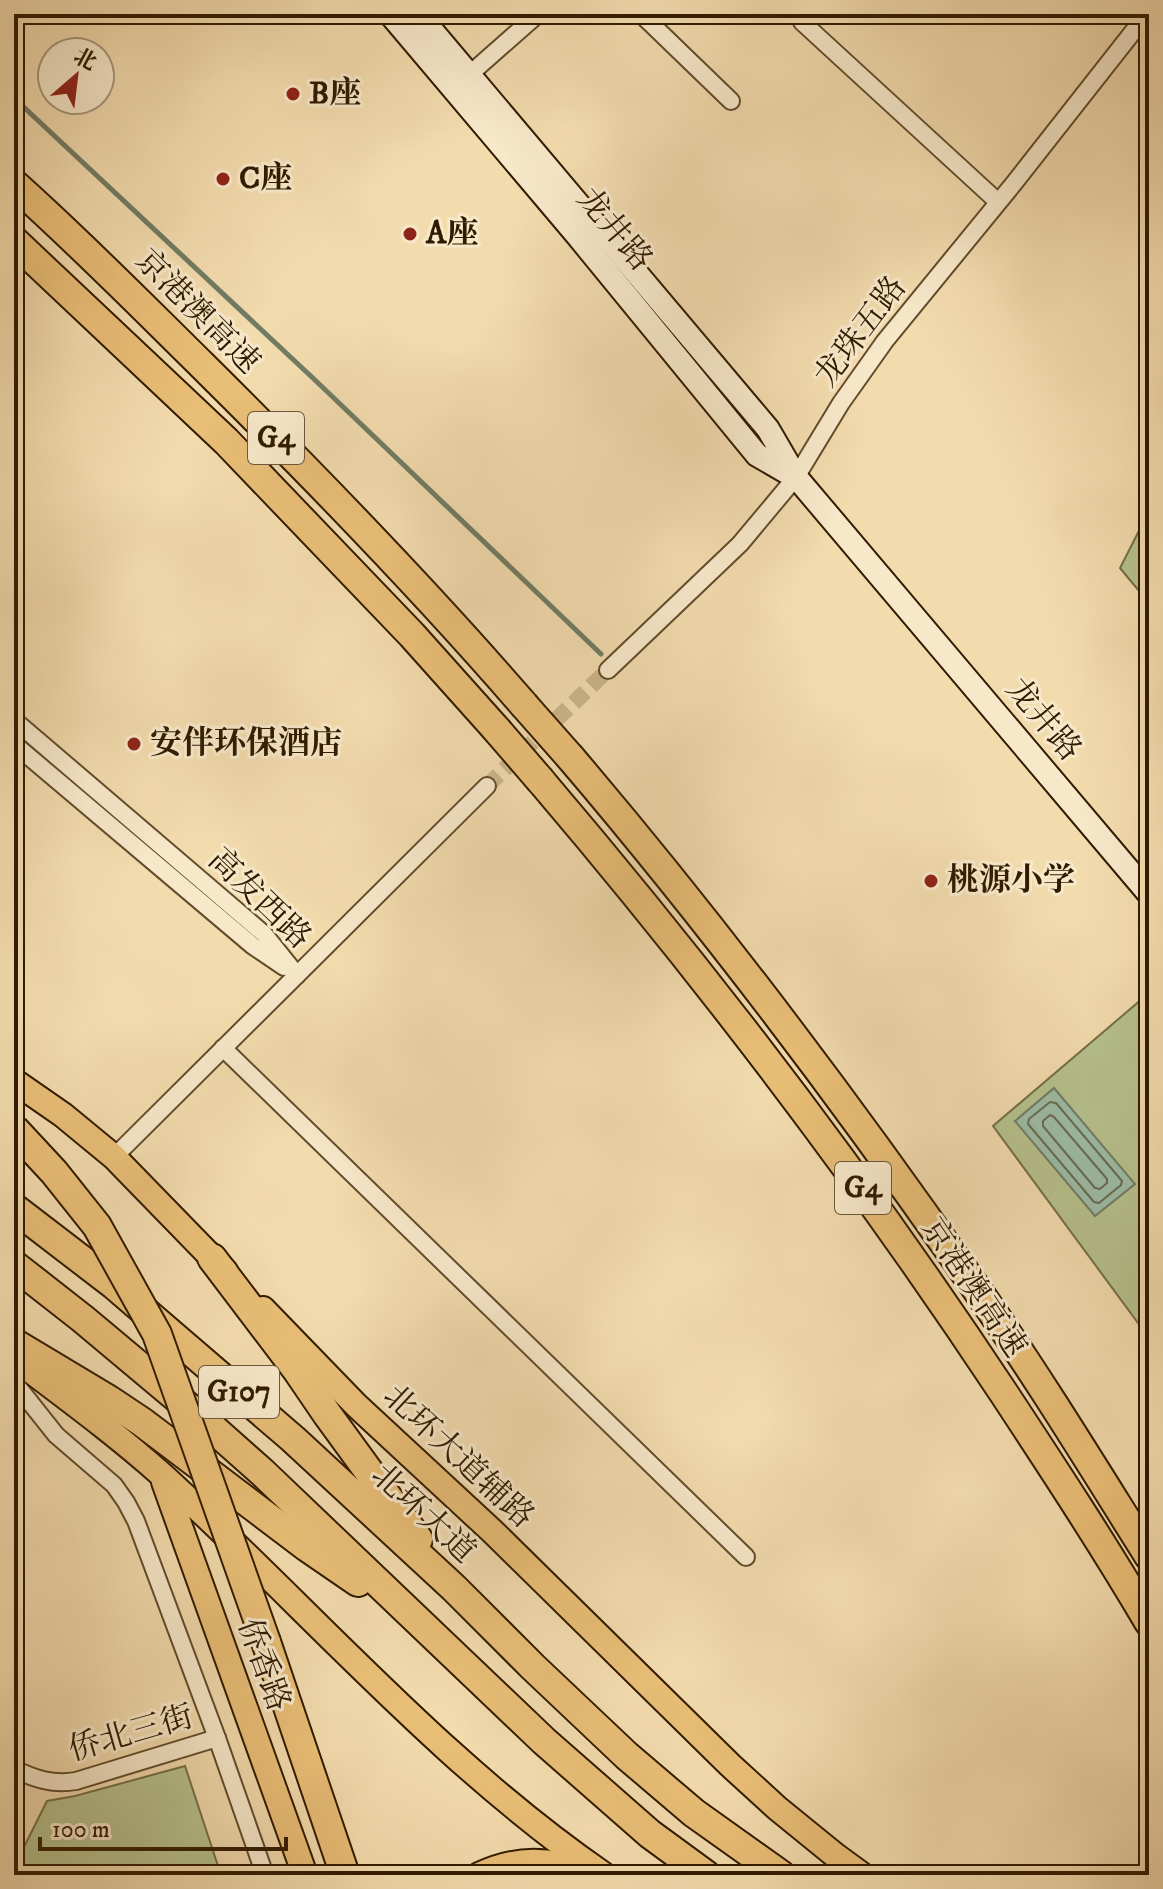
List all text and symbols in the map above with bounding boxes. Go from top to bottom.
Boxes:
north arrow [36,36,116,116]
text: 北 [69,43,101,77]
place label: B座 [309,74,361,114]
marker: B座 [284,85,302,103]
place label: C座 [239,159,292,199]
marker: C座 [214,170,232,188]
street label: 龙井路 [568,180,660,280]
place label: A座 [425,214,478,254]
marker: A座 [401,225,419,243]
street label: 京港澳高速 [126,241,268,383]
street label: 龙珠五路 [807,269,915,395]
road number: G4 [248,412,304,464]
street label: 龙井路 [997,670,1089,770]
place label: 安伴环保酒店 [150,724,342,764]
marker: 安伴环保酒店 [125,735,143,753]
street label: 高发西路 [199,840,319,958]
place label: 桃源小学 [947,861,1075,901]
marker: 桃源小学 [922,872,940,890]
road number: G4 [835,1162,891,1214]
street label: 京港澳高速 [912,1210,1034,1366]
road number: G107 [199,1366,279,1418]
street label: 北环大道辅路 [375,1377,541,1537]
street label: 北环大道 [363,1456,483,1572]
street label: 侨香路 [228,1613,298,1717]
street label: 侨北三街 [64,1697,198,1771]
scale bar [40,1801,286,1851]
text: 100 m [52,1815,110,1845]

